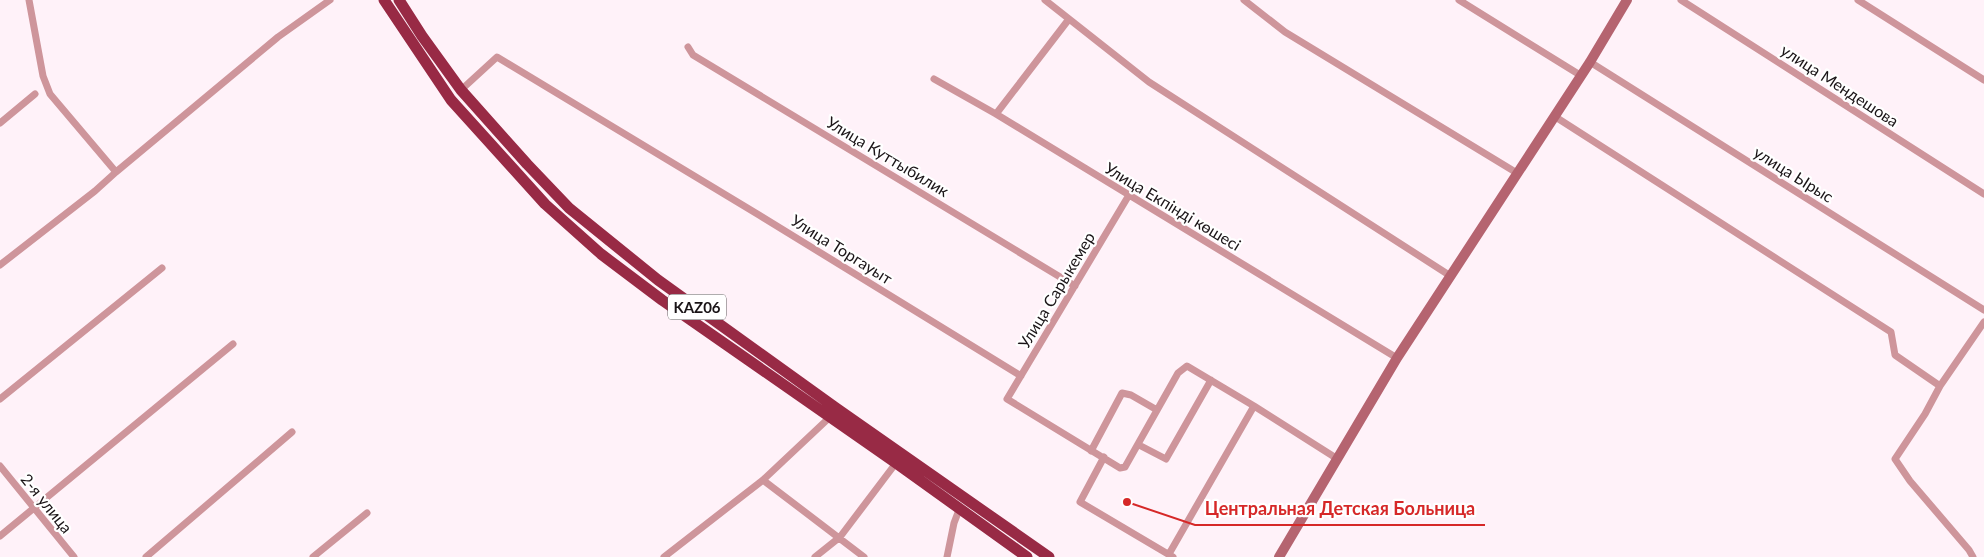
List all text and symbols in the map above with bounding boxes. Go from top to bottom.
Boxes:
street label: улица Мендешова [1778,40,1902,130]
street label: Улица Куттыбилик [823,112,953,200]
street label: улица Ырыс [1751,142,1838,206]
street label: Улица Екпінді көшесі [1102,158,1244,254]
street label: Улица Торгауыт [788,210,896,288]
street label: Улица Сарыкемер [1014,228,1098,352]
road number: KАZ06 [668,294,726,320]
street label: 2-я улица [17,469,77,537]
callout: Центральная Детская Больница [1195,492,1485,525]
text: Центральная Детская Больница [1205,497,1475,519]

